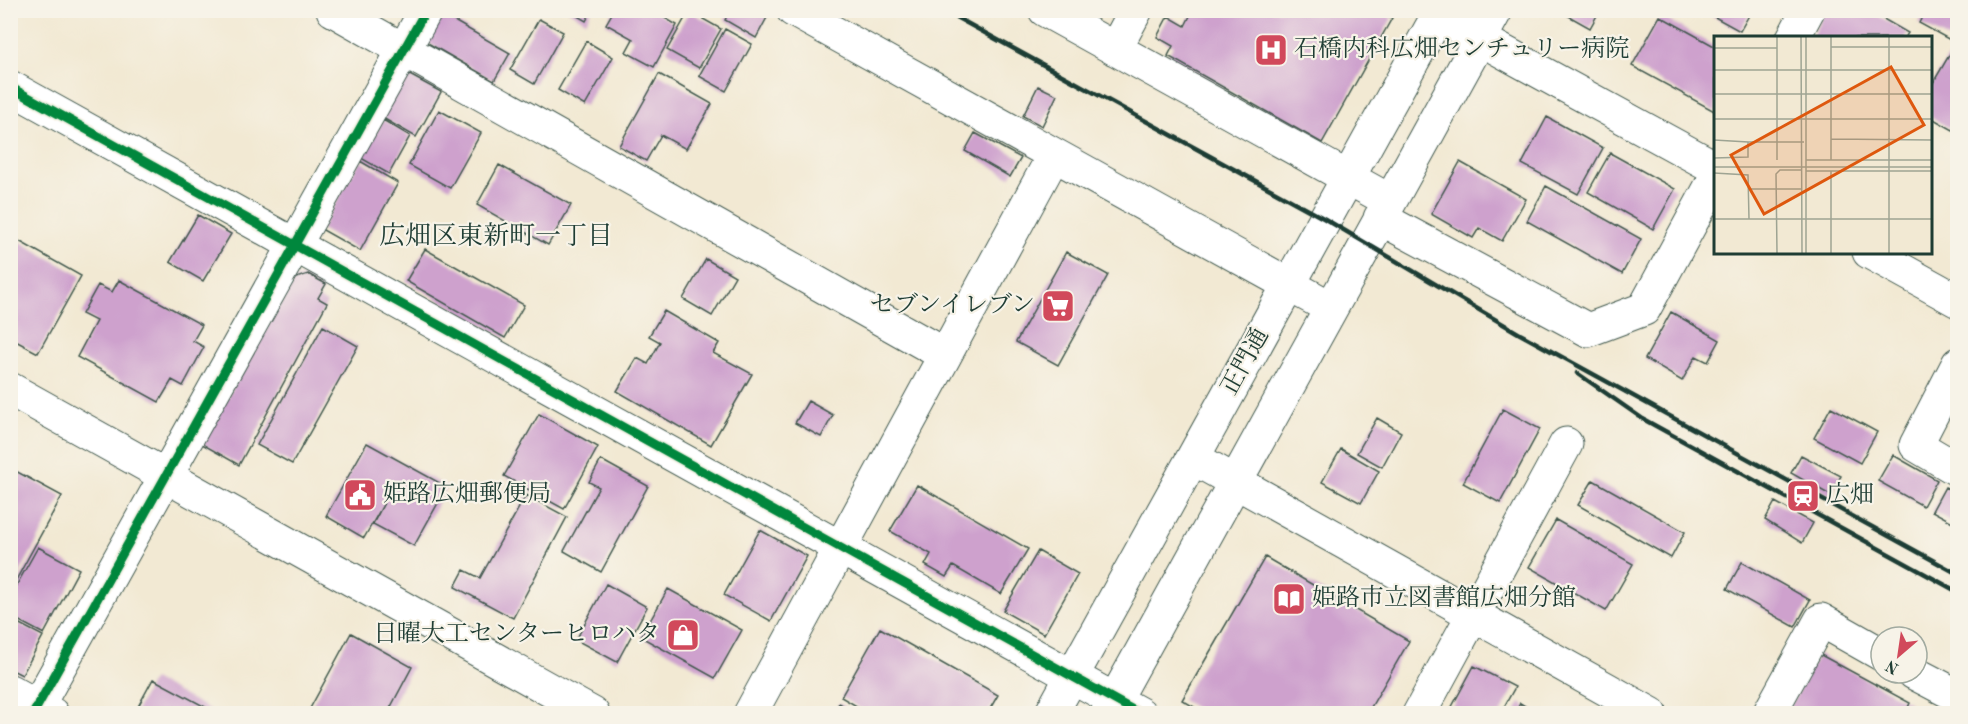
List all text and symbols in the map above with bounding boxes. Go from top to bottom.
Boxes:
hospital icon: 石橋内科広畑センチュリー病院 [1253,32,1289,68]
place label: 石橋内科広畑センチュリー病院 [1294,35,1629,62]
inset map [1714,36,1932,254]
district label: 広畑区東新町一丁目 [379,222,613,250]
supermarket icon: セブンイレブン [1040,288,1076,324]
place label: セブンイレブン [870,292,1035,318]
street label: 正門通 [1216,324,1274,399]
public building icon: 姫路広畑郵便局 [342,477,378,513]
station icon: 広畑 [1785,478,1821,514]
place label: 姫路広畑郵便局 [383,480,551,507]
place label: 広畑 [1826,481,1874,508]
library icon: 姫路市立図書館広畑分館 [1271,581,1307,617]
place label: 姫路市立図書館広畑分館 [1312,584,1576,611]
shop icon: 日曜大工センターヒロハタ [665,617,701,653]
place label: 日曜大工センターヒロハタ [373,620,660,647]
north arrow [1869,625,1929,685]
text: N [1883,656,1902,676]

